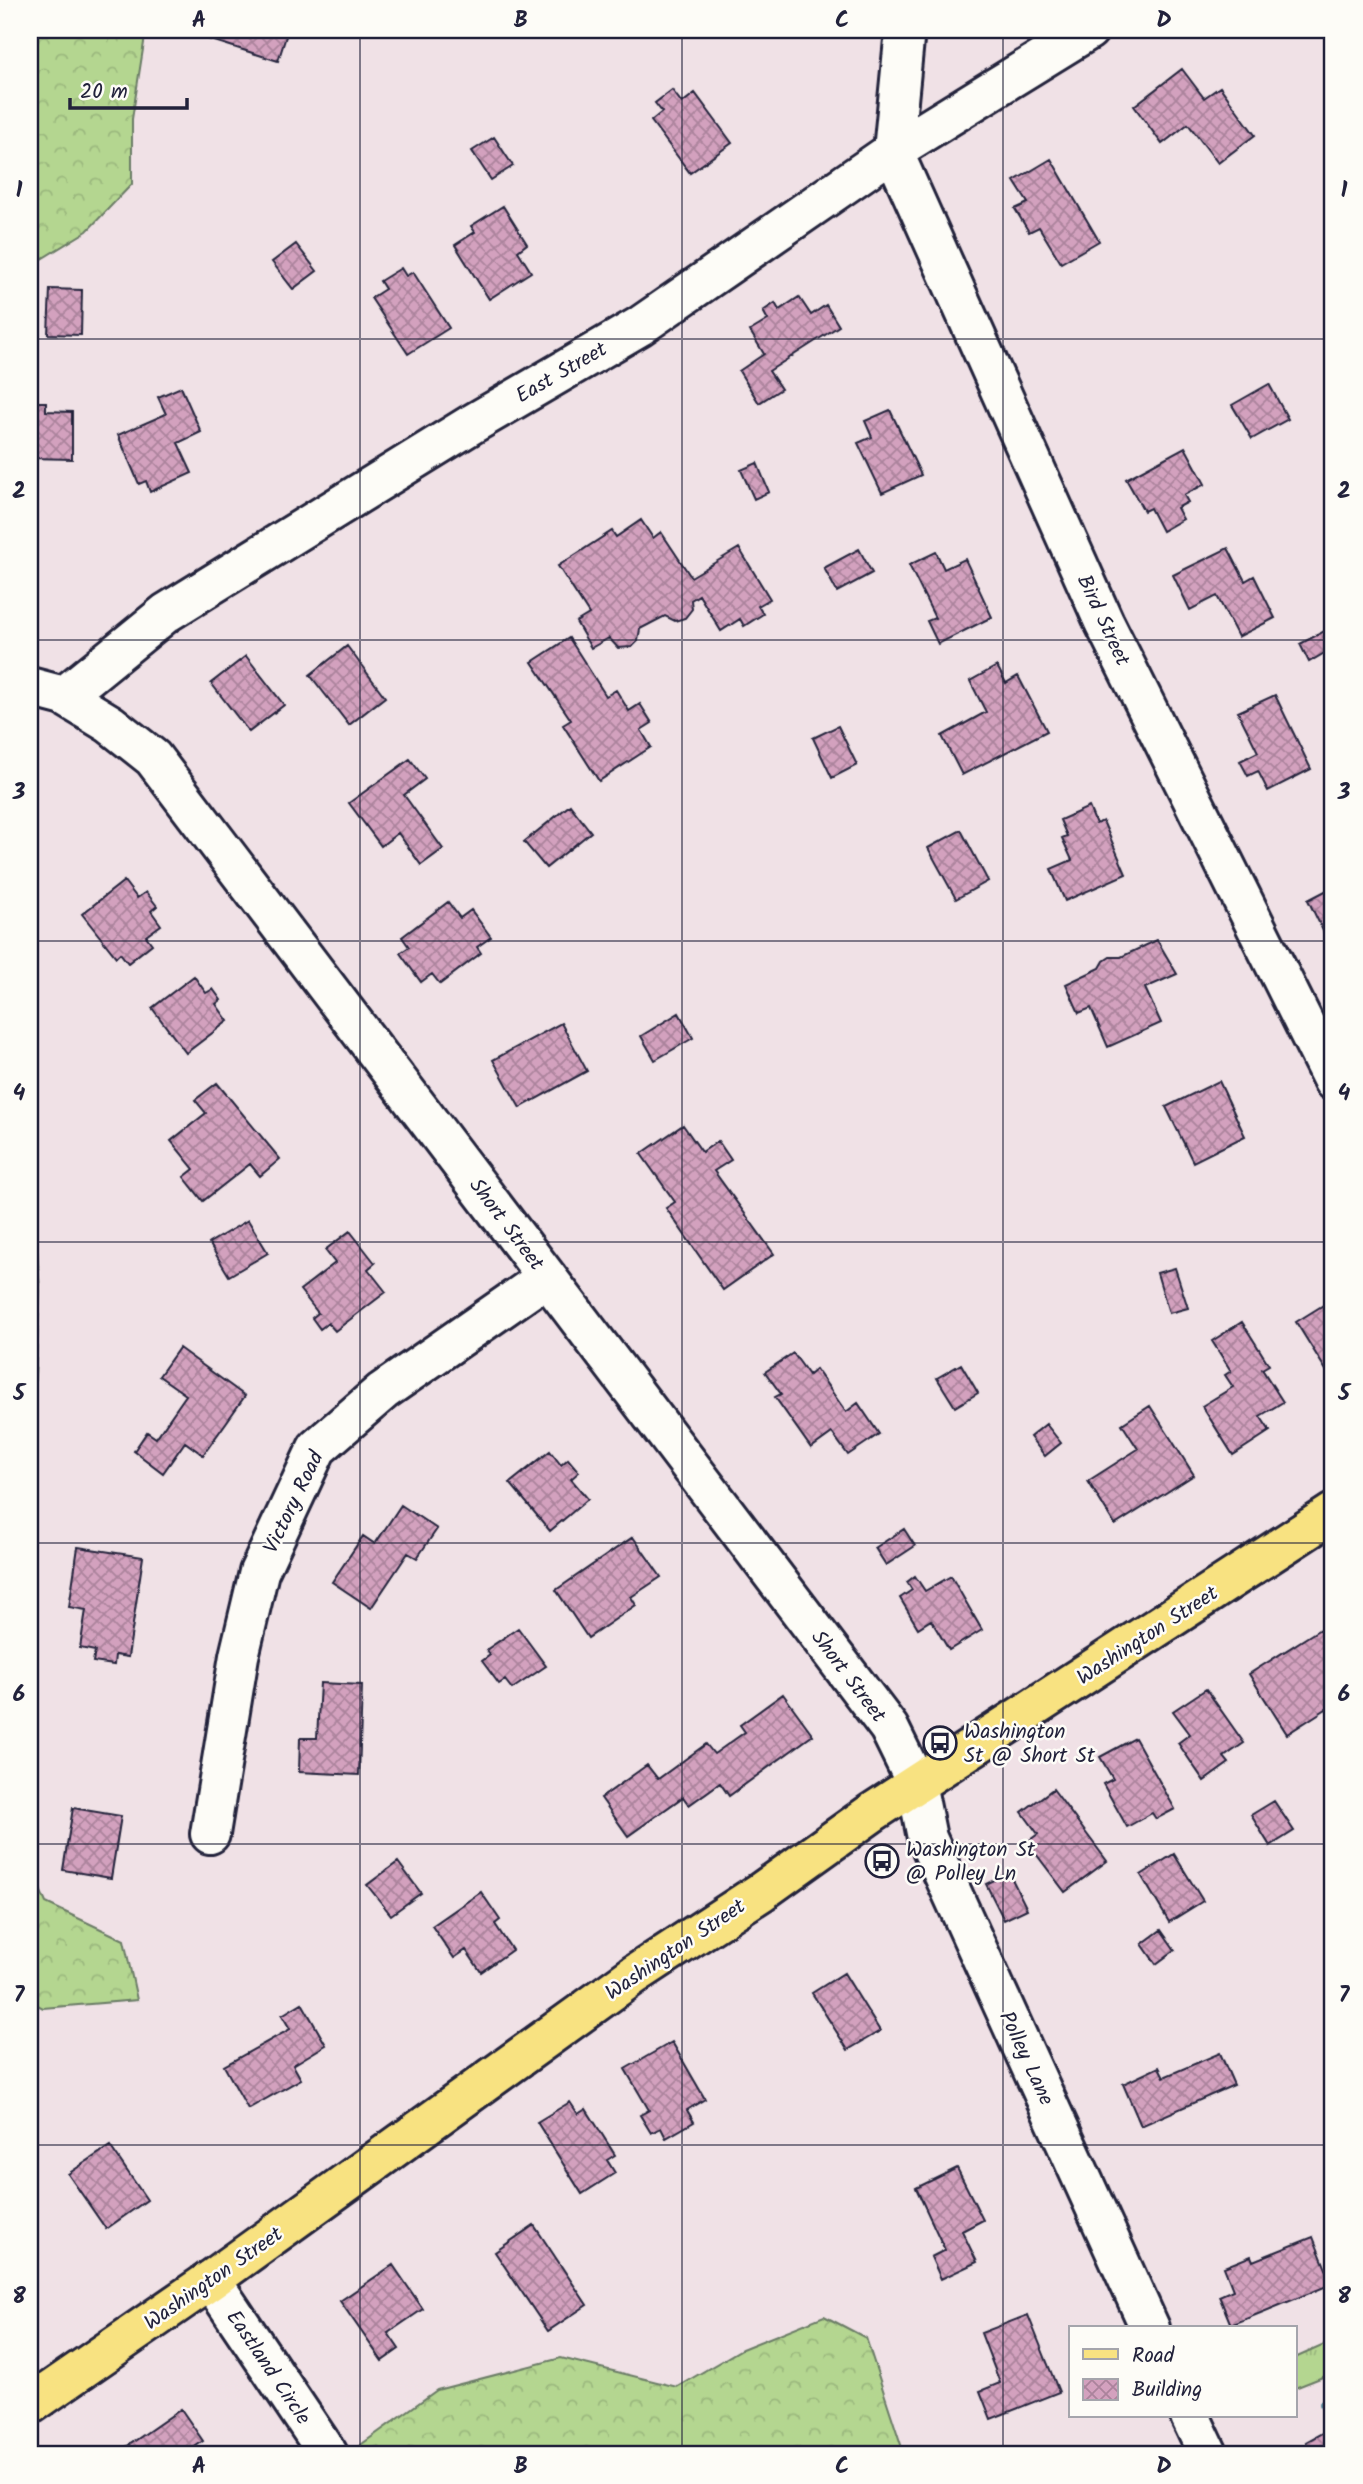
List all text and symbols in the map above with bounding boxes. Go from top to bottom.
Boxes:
text: A [192,3,206,39]
text: B [514,3,528,39]
text: C [835,3,849,39]
text: D [1156,3,1172,39]
scale bar [70,66,187,110]
text: 20 m [80,76,128,109]
text: 1 [16,173,23,209]
text: 1 [1341,173,1348,209]
street label: East Street [510,333,614,413]
text: 2 [12,474,26,510]
text: 2 [1337,474,1351,510]
street label: Bird Street [1067,569,1139,673]
text: 3 [12,775,26,811]
text: 3 [1337,775,1351,811]
text: 4 [13,1076,26,1112]
text: 4 [1338,1076,1351,1112]
street label: Short Street [460,1172,552,1279]
text: 5 [12,1376,27,1412]
text: 5 [1337,1376,1352,1412]
street label: Victory Road [255,1445,334,1560]
street label: Washington Street [1070,1578,1226,1695]
street label: Short Street [802,1624,894,1731]
text: 6 [13,1677,25,1713]
text: 6 [1338,1677,1350,1713]
place label: Washington St @ Short St [964,1716,1096,1773]
bus stop icon: Washington St @ Short St [921,1724,959,1762]
place label: Washington St @ Polley Ln [906,1834,1036,1891]
bus stop icon: Washington St @ Polley Ln [863,1842,901,1880]
street label: Washington Street [599,1890,753,2010]
text: 7 [14,1978,26,2014]
text: 7 [1339,1978,1351,2014]
street label: Polley Lane [989,2006,1062,2112]
street label: Washington Street [138,2218,291,2340]
text: 8 [12,2279,26,2315]
text: 8 [1337,2279,1351,2315]
street label: Eastland Circle [217,2304,319,2433]
legend [1069,2326,1296,2418]
text: Road [1132,2340,1175,2373]
text: Building [1132,2374,1202,2407]
text: A [192,2449,206,2484]
text: B [514,2449,528,2484]
text: C [835,2449,849,2484]
text: D [1156,2449,1172,2484]

